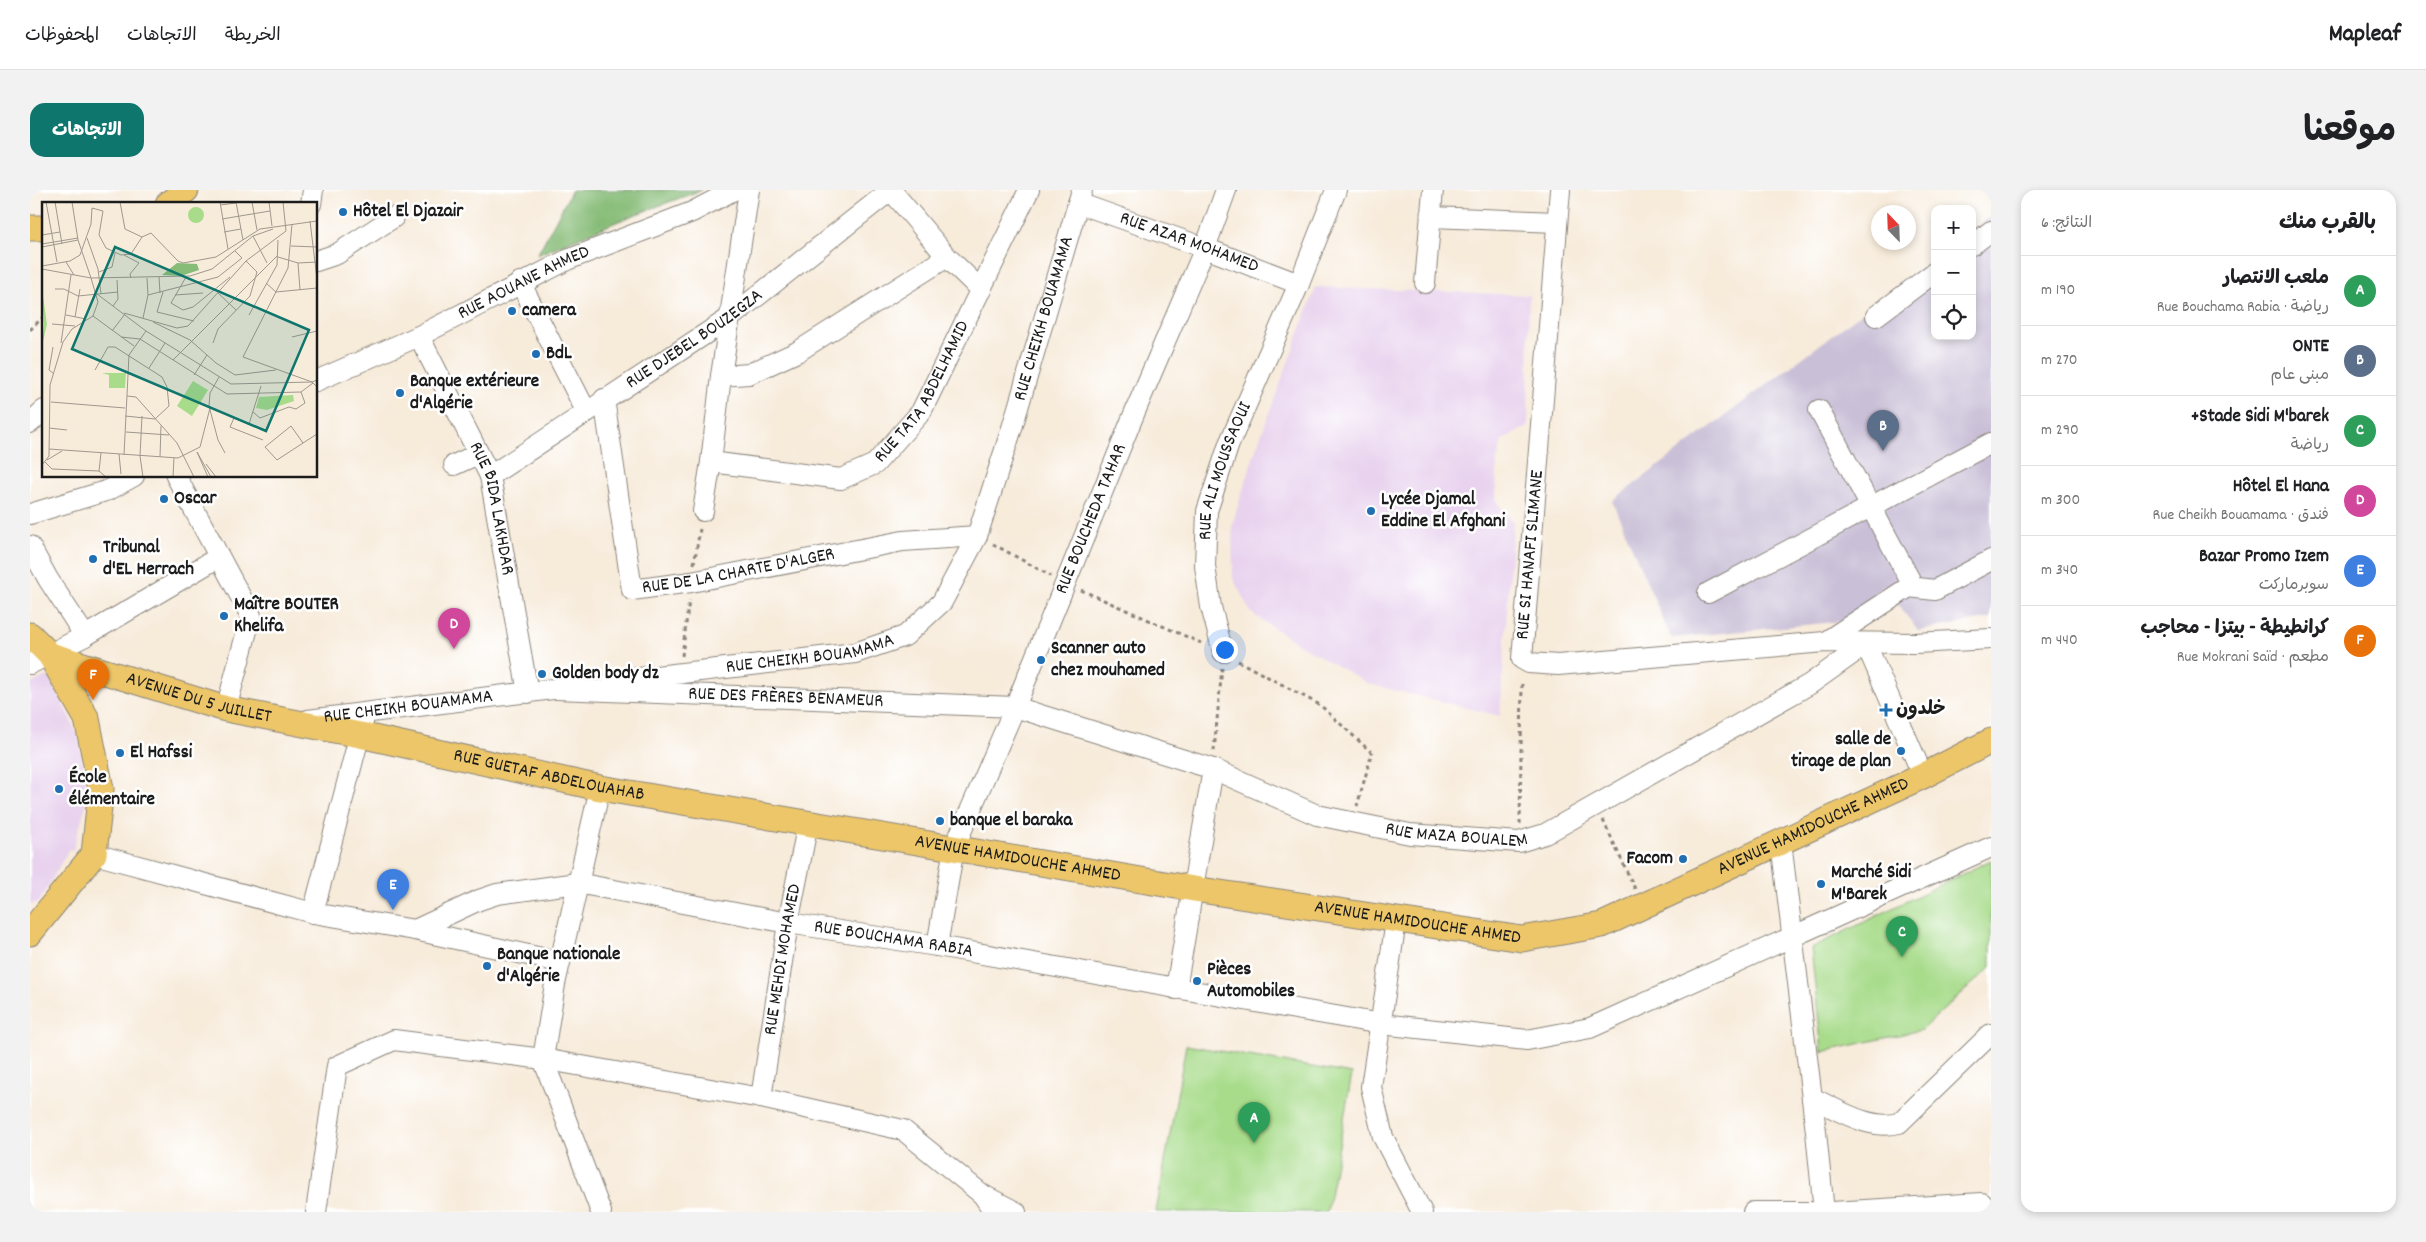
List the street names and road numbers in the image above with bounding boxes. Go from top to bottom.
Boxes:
street label: RUE AZAR MOHAMED [1116,205,1263,281]
street label: RUE CHEIKH BOUAMAMA [1007,233,1081,404]
street label: RUE AOUANE AHMED [453,239,594,327]
street label: RUE DJEBEL BOUZEGZA [621,283,769,396]
street label: RUE TATA ABDELHAMID [868,316,977,469]
street label: RUE ALI MOUSSAOUI [1192,398,1259,541]
street label: RUE BIDA LAKHDAR [461,437,521,577]
street label: RUE BOUCHEDA TAHAR [1049,440,1134,598]
street label: RUE SI HANAFI SLIMANE [1510,469,1552,641]
street label: RUE DE LA CHARTE D'ALGER [640,541,837,602]
street label: RUE CHEIKH BOUAMAMA [724,627,898,681]
street label: AVENUE DU 5 JUILLET [123,666,274,731]
street label: RUE DES FRÈRES BENAMEUR [688,681,884,715]
street label: RUE CHEIKH BOUAMAMA [322,683,494,731]
street label: RUE GUETAF ABDELOUAHAB [451,743,647,809]
street label: AVENUE HAMIDOUCHE AHMED [1713,771,1914,883]
street label: RUE MAZA BOUALEM [1383,816,1531,856]
street label: AVENUE HAMIDOUCHE AHMED [913,828,1123,890]
street label: RUE MEHDI MOHAMED [757,882,809,1037]
street label: AVENUE HAMIDOUCHE AHMED [1312,894,1523,952]
street label: RUE BOUCHAMA RABIA [812,914,975,966]

